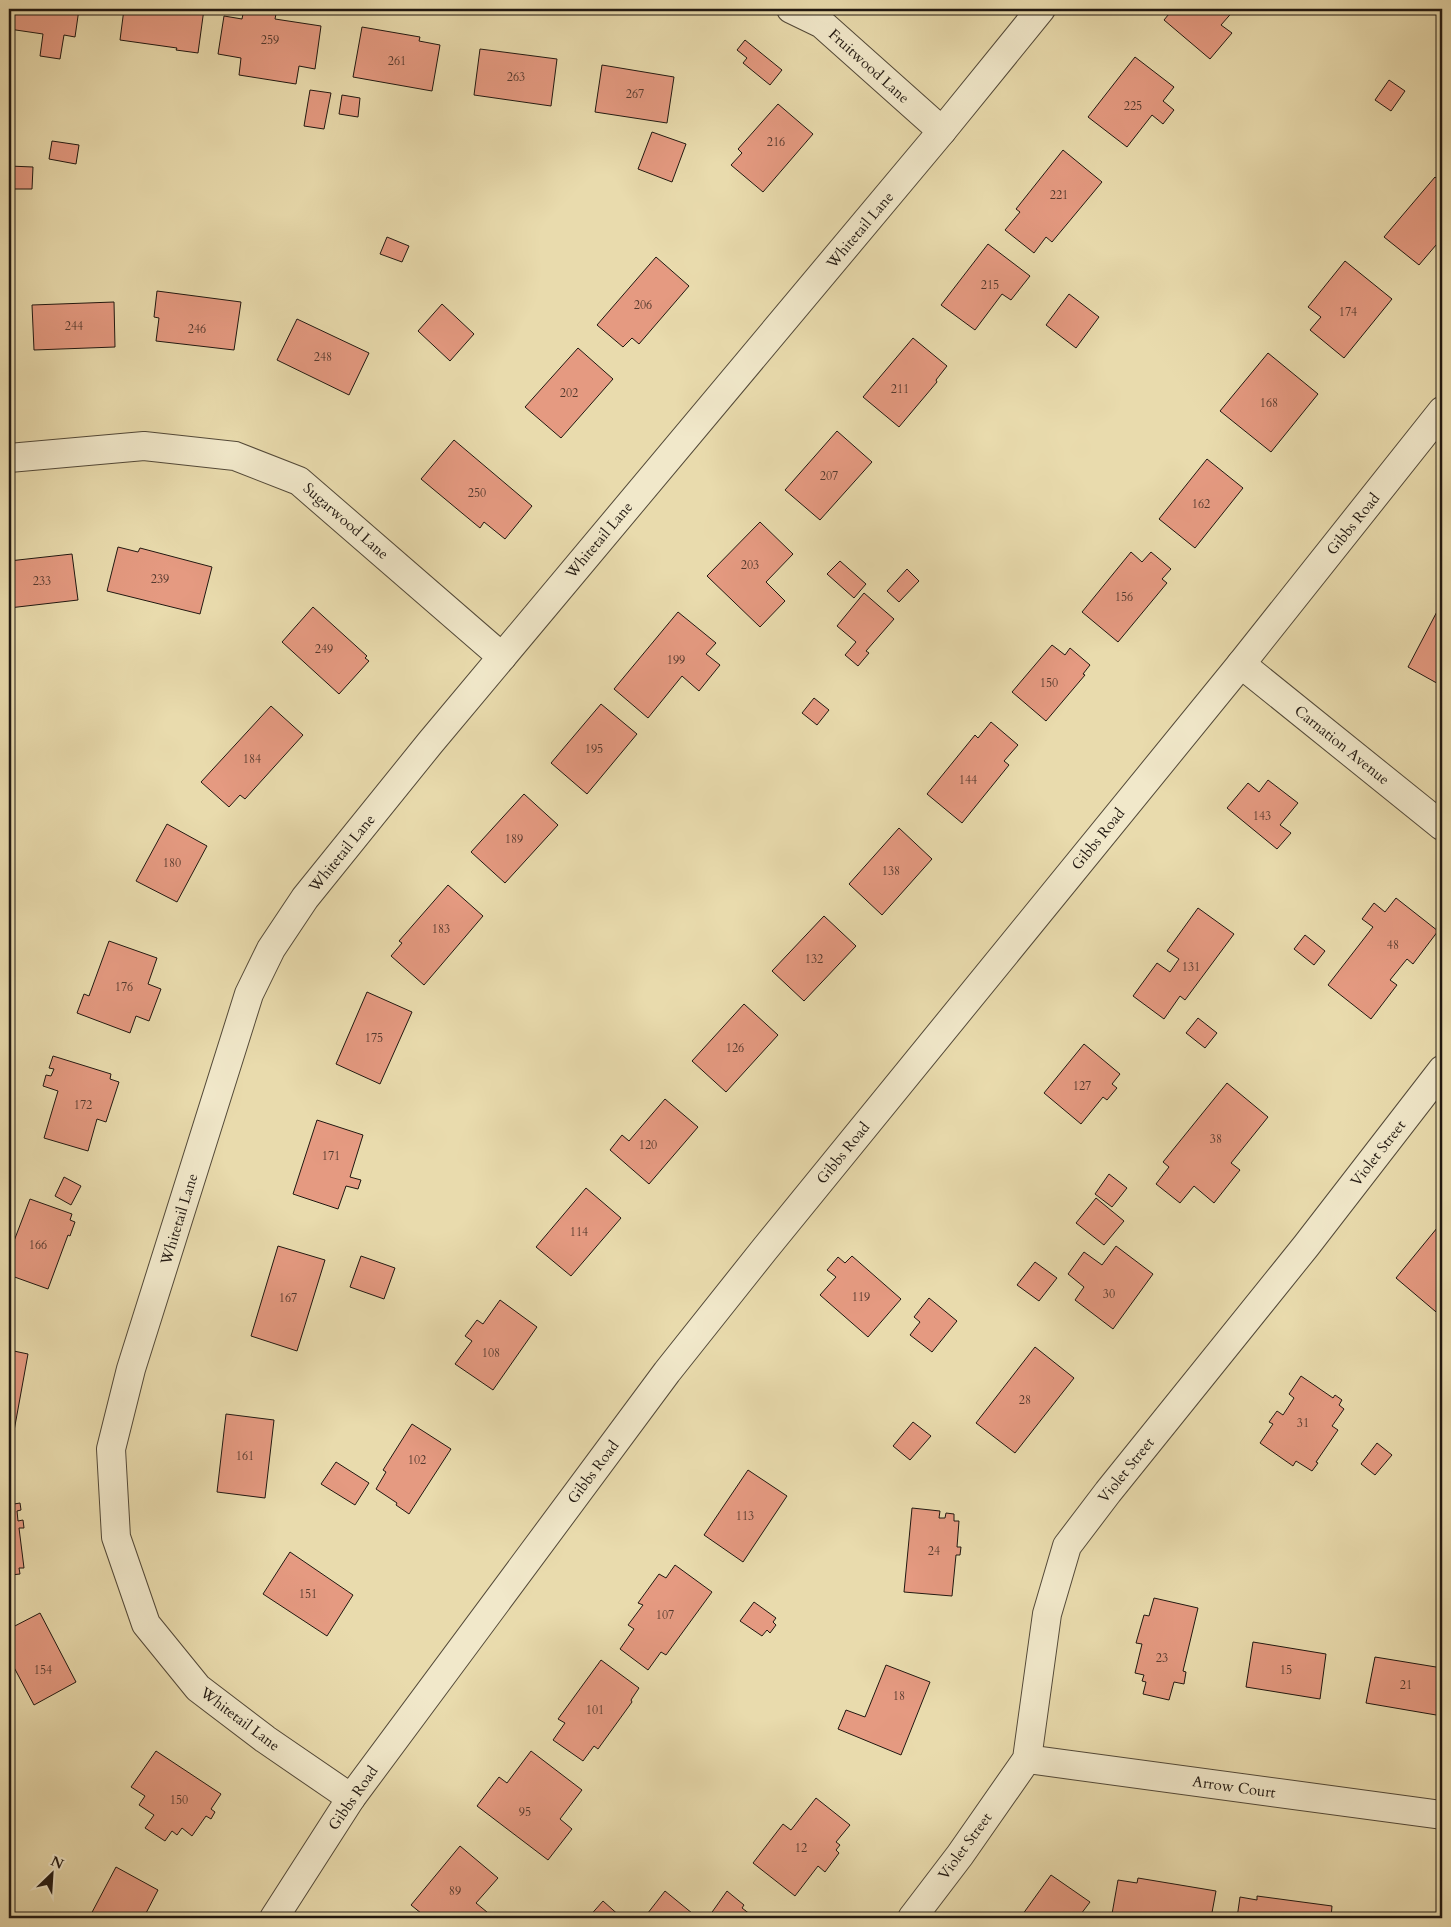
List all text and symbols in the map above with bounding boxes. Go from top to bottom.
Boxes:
street label: Fruitwood Lane [824,24,914,108]
house number: 259 [261,32,279,48]
house number: 261 [388,53,406,69]
house number: 263 [507,69,525,85]
house number: 267 [626,86,644,102]
house number: 225 [1124,98,1142,114]
house number: 216 [767,134,785,150]
street label: Whitetail Lane [821,187,898,273]
house number: 221 [1050,187,1068,203]
house number: 215 [981,277,999,293]
house number: 206 [634,297,652,313]
house number: 174 [1339,304,1357,320]
house number: 244 [65,318,83,334]
house number: 246 [188,321,206,337]
house number: 248 [314,349,332,365]
house number: 211 [891,381,909,397]
house number: 202 [560,385,578,401]
house number: 168 [1260,395,1278,411]
house number: 207 [820,468,838,484]
street label: Sugarwood Lane [299,478,393,564]
house number: 250 [468,485,486,501]
street label: Gibbs Road [1322,489,1384,559]
house number: 162 [1192,496,1210,512]
street label: Whitetail Lane [560,497,637,583]
house number: 203 [741,557,759,573]
house number: 239 [151,571,169,587]
house number: 233 [33,573,51,589]
house number: 156 [1115,589,1133,605]
house number: 249 [315,641,333,657]
house number: 199 [667,652,685,668]
house number: 150 [1040,675,1058,691]
street label: Carnation Avenue [1290,701,1394,790]
house number: 195 [585,741,603,757]
house number: 184 [243,751,261,767]
house number: 144 [959,772,977,788]
street label: Gibbs Road [1067,804,1129,874]
house number: 143 [1253,808,1271,824]
street label: Whitetail Lane [304,810,380,897]
house number: 189 [505,831,523,847]
house number: 180 [163,855,181,871]
house number: 138 [882,863,900,879]
house number: 183 [432,921,450,937]
house number: 48 [1387,937,1399,953]
house number: 132 [805,951,823,967]
house number: 131 [1182,959,1200,975]
house number: 176 [115,979,133,995]
house number: 175 [365,1030,383,1046]
house number: 126 [726,1040,744,1056]
house number: 127 [1073,1078,1091,1094]
house number: 172 [74,1097,92,1113]
street label: Violet Street [1346,1116,1410,1190]
street label: Gibbs Road [812,1118,874,1188]
house number: 38 [1210,1131,1222,1147]
house number: 120 [639,1137,657,1153]
house number: 171 [322,1148,340,1164]
street label: Whitetail Lane [155,1171,202,1268]
house number: 114 [570,1224,588,1240]
house number: 166 [29,1237,47,1253]
house number: 30 [1103,1286,1115,1302]
house number: 119 [852,1289,870,1305]
house number: 167 [279,1290,297,1306]
house number: 108 [482,1345,500,1361]
house number: 28 [1019,1392,1031,1408]
house number: 31 [1297,1415,1309,1431]
street label: Violet Street [1093,1433,1159,1507]
street label: Gibbs Road [563,1436,623,1508]
house number: 161 [236,1448,254,1464]
house number: 102 [408,1452,426,1468]
house number: 113 [736,1508,754,1524]
house number: 24 [928,1543,940,1559]
house number: 151 [299,1586,317,1602]
house number: 107 [656,1607,674,1623]
house number: 23 [1156,1650,1168,1666]
house number: 154 [34,1662,52,1678]
house number: 15 [1280,1662,1292,1678]
house number: 21 [1400,1677,1412,1693]
street label: Whitetail Lane [195,1682,284,1756]
house number: 18 [893,1688,905,1704]
house number: 101 [586,1702,604,1718]
street label: Gibbs Road [324,1762,382,1834]
street label: Arrow Court [1191,1771,1277,1803]
house number: 150 [170,1792,188,1808]
house number: 95 [519,1804,531,1820]
street label: Violet Street [934,1808,996,1884]
house number: 12 [795,1840,807,1856]
north arrow [28,1850,78,1900]
text: N [48,1851,67,1874]
house number: 89 [449,1883,461,1899]

